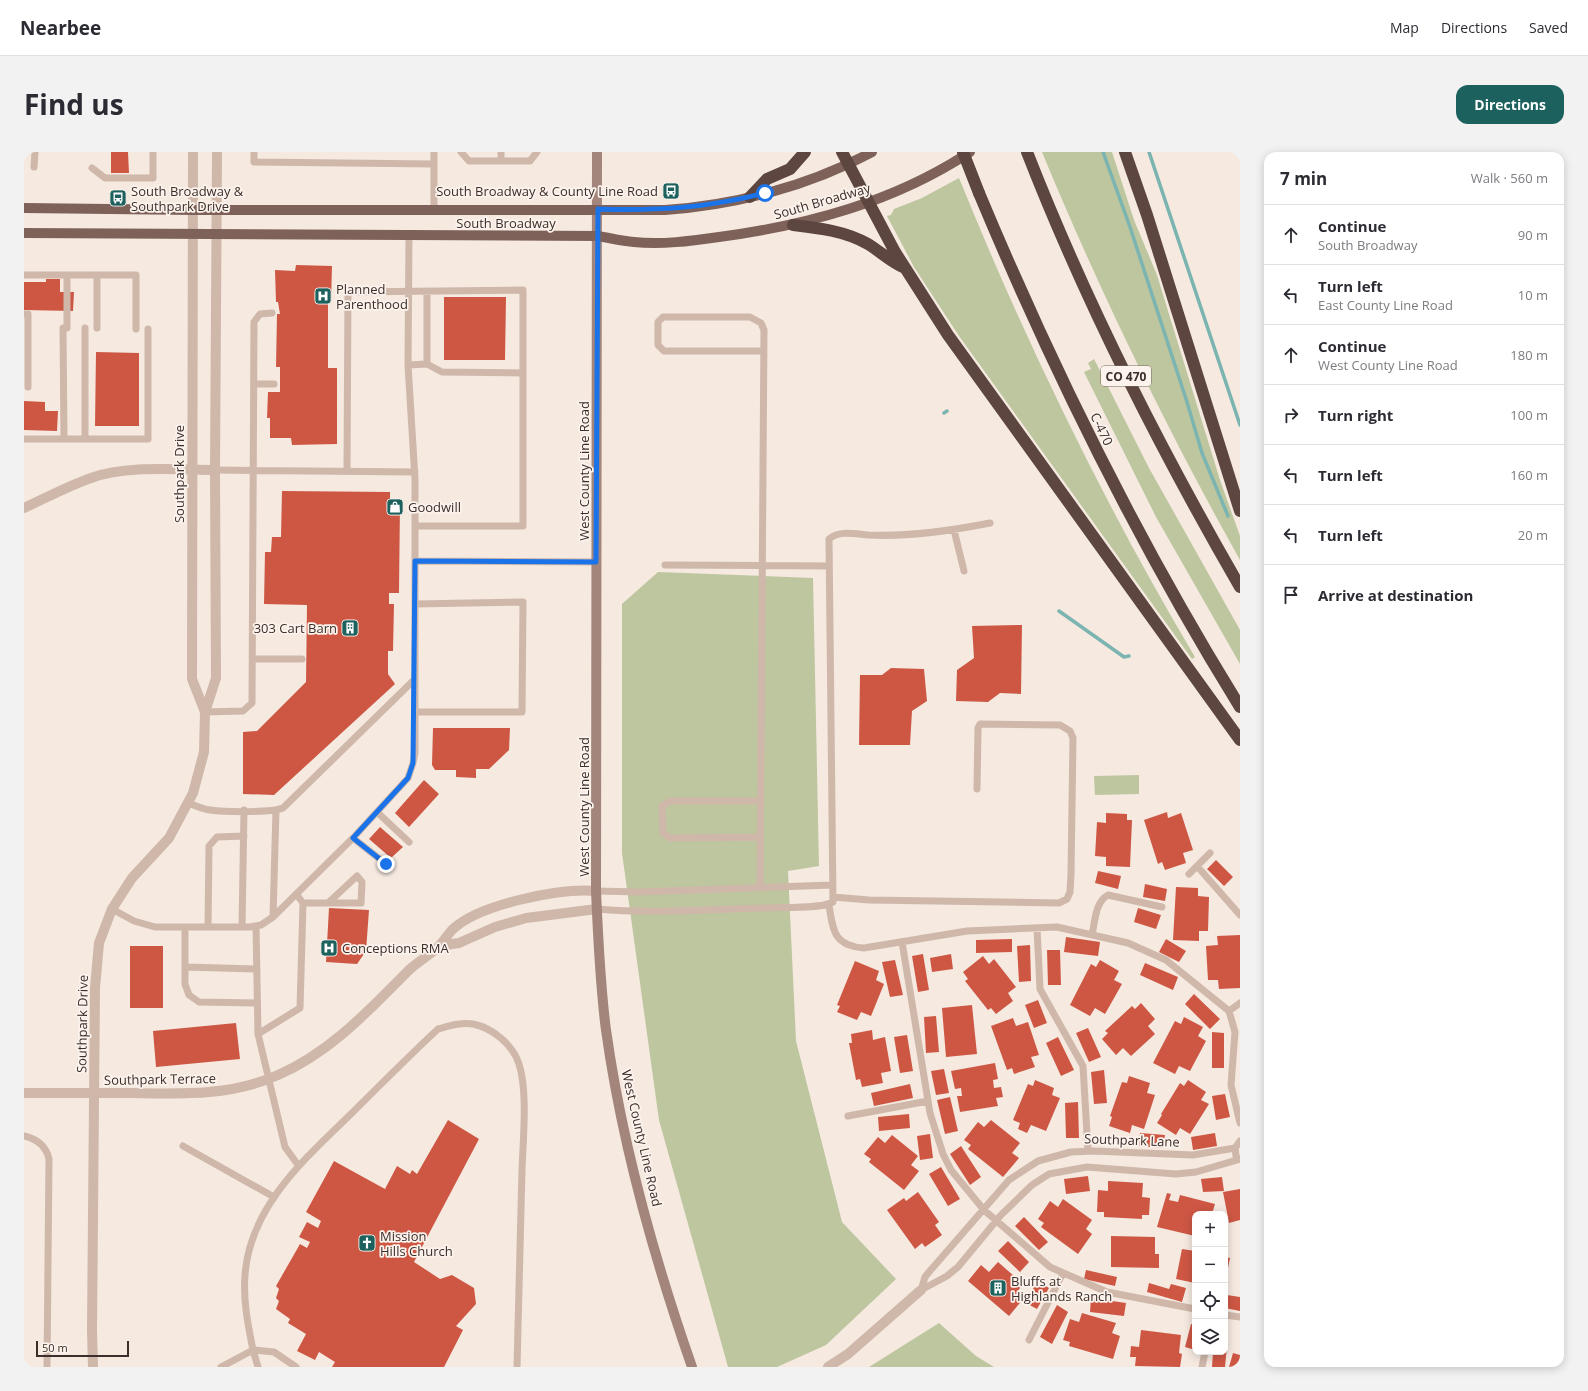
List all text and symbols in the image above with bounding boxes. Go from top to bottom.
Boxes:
text: Nearbee [20,15,101,41]
text: Map [1390,18,1419,37]
text: Directions [1441,18,1507,37]
text: Saved [1529,18,1568,37]
text: Find us [24,85,124,123]
button: Directions [1456,85,1564,124]
text: 7 min [1280,167,1327,190]
text: Walk · 560 m [1471,169,1548,187]
street label: South Broadway [772,179,873,223]
bus stop icon: South Broadway & County Line Road [661,181,681,201]
place label: South Broadway & Southpark Drive [131,182,244,215]
place label: South Broadway & County Line Road [436,182,658,200]
route start [756,184,774,202]
bus stop icon: South Broadway & Southpark Drive [108,188,128,208]
street label: South Broadway [456,214,556,232]
text: Continue [1318,216,1386,236]
icon: ahead [1280,224,1302,246]
text: 90 m [1518,226,1548,244]
text: South Broadway [1318,236,1417,254]
text: Turn left [1318,276,1383,296]
place label: Planned Parenthood [336,280,408,313]
icon: left [1280,284,1302,306]
hospital icon: Planned Parenthood [313,286,333,306]
text: 10 m [1518,286,1548,304]
text: East County Line Road [1318,296,1453,314]
text: Continue [1318,336,1386,356]
icon: ahead [1280,344,1302,366]
text: 180 m [1510,346,1548,364]
text: West County Line Road [1318,356,1458,374]
road number: CO 470 [1101,366,1151,386]
street label: West County Line Road [575,401,593,541]
icon: right [1280,404,1302,426]
text: Turn right [1318,405,1393,425]
text: 100 m [1510,406,1548,424]
street label: C-470 [1086,409,1118,449]
street label: Southpark Drive [170,425,188,523]
icon: left [1280,464,1302,486]
text: Turn left [1318,465,1383,485]
text: 160 m [1510,466,1548,484]
shop icon: Goodwill [385,497,405,517]
place label: Goodwill [408,498,461,516]
icon: left [1280,524,1302,546]
text: Turn left [1318,525,1383,545]
text: 20 m [1518,526,1548,544]
icon: arrive [1280,584,1302,606]
text: Arrive at destination [1318,585,1473,605]
building icon: 303 Cart Barn [340,618,360,638]
place label: 303 Cart Barn [254,619,337,637]
street label: West County Line Road [575,737,593,877]
route end [377,855,395,873]
hospital icon: Conceptions RMA [319,938,339,958]
place label: Conceptions RMA [342,939,449,957]
street label: Southpark Drive [72,975,92,1073]
street label: West County Line Road [618,1068,666,1208]
street label: Southpark Terrace [104,1069,216,1089]
street label: Southpark Lane [1084,1129,1180,1151]
map controls [1192,1211,1228,1355]
button: + [1192,1211,1228,1247]
place label: Mission Hills Church [380,1227,453,1260]
church icon: Mission Hills Church [357,1233,377,1253]
button: − [1192,1247,1228,1283]
place label: Bluffs at Highlands Ranch [1011,1272,1112,1305]
building icon: Bluffs at Highlands Ranch [988,1278,1008,1298]
button: locate [1192,1283,1228,1319]
button: layers [1192,1319,1228,1355]
scale bar [36,1339,129,1358]
text: 50 m [42,1340,68,1355]

